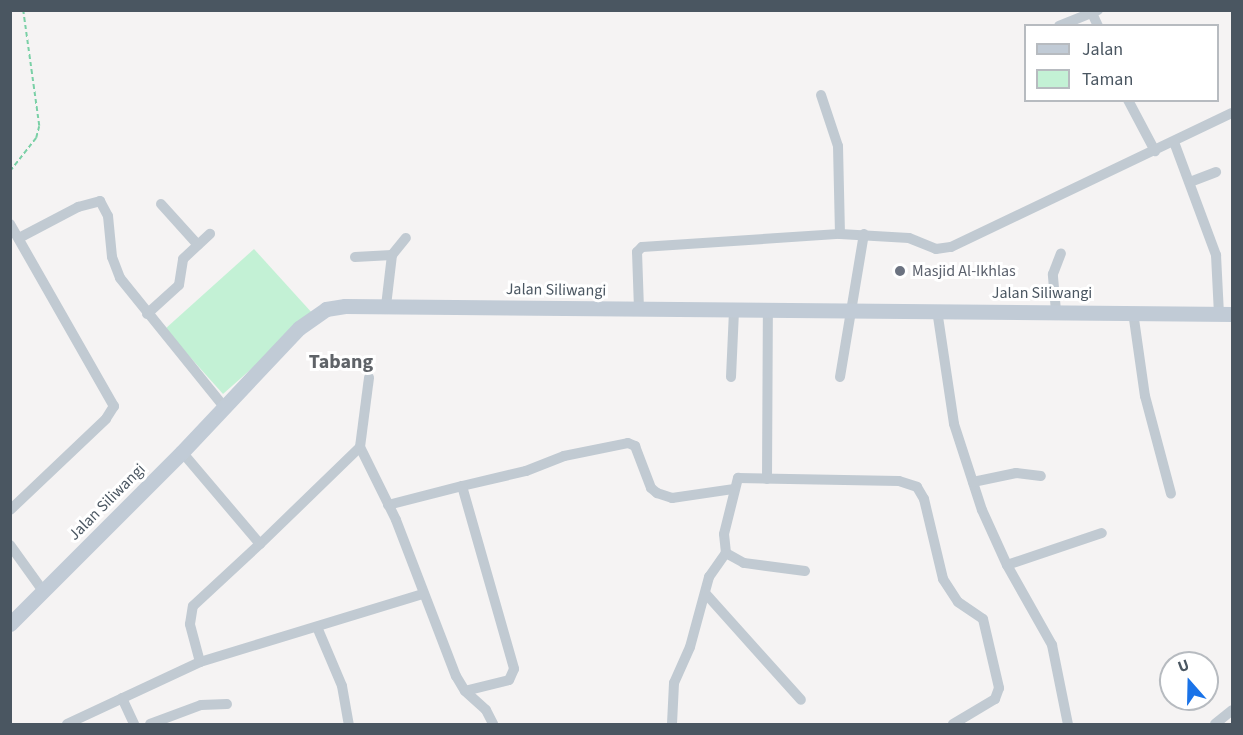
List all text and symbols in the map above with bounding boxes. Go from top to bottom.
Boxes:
legend [1024,24,1219,102]
text: Jalan [1082,37,1123,62]
text: Taman [1082,67,1133,92]
place label: Masjid Al-Ikhlas [912,261,1016,281]
marker: Masjid Al-Ikhlas [893,264,907,278]
street label: Jalan Siliwangi [506,280,606,300]
street label: Jalan Siliwangi [992,283,1092,303]
district label: Tabang [309,350,373,374]
street label: Jalan Siliwangi [65,460,149,544]
north arrow [1159,651,1219,711]
text: U [1175,654,1192,678]

